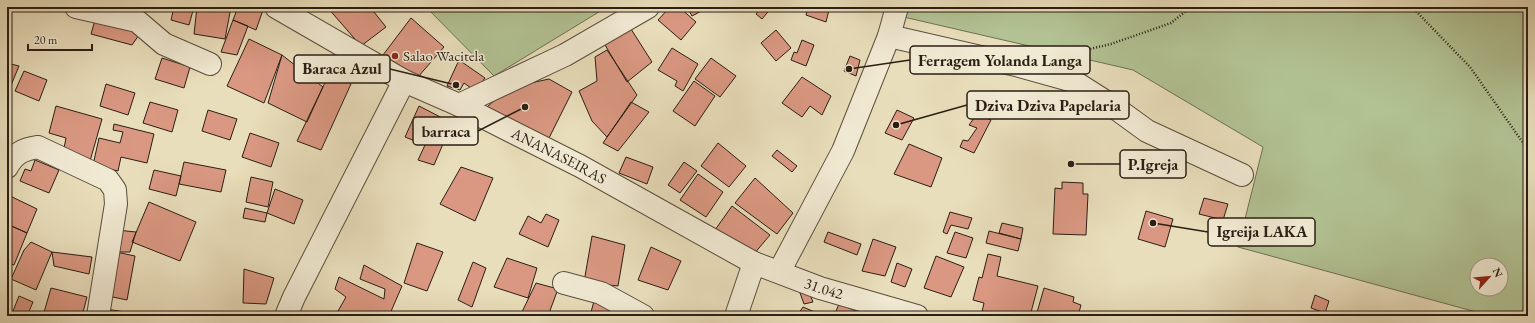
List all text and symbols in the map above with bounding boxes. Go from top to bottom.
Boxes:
scale bar [28,26,92,52]
text: 20 m [34,32,58,48]
place label: Salao Wacitela [403,46,484,65]
callout: Ferragem Yolanda Langa [910,46,1090,74]
text: Ferragem Yolanda Langa [918,50,1083,71]
marker: Salao Wacitela [390,51,400,61]
callout: Baraca Azul [294,55,390,83]
text: Baraca Azul [302,58,382,79]
callout: Dziva Dziva Papelaria [967,91,1129,119]
text: Dziva Dziva Papelaria [975,95,1122,116]
callout: barraca [413,117,478,145]
text: barraca [421,121,472,142]
street label: ANANASEIRAS [508,123,610,188]
callout: P.Igreja [1120,150,1186,178]
text: P.Igreja [1128,154,1179,175]
callout: Igreija LAKA [1208,218,1315,246]
text: Igreija LAKA [1216,221,1308,242]
north arrow [1469,257,1509,297]
text: N [1490,265,1506,280]
street label: 31.042 [802,273,846,303]

